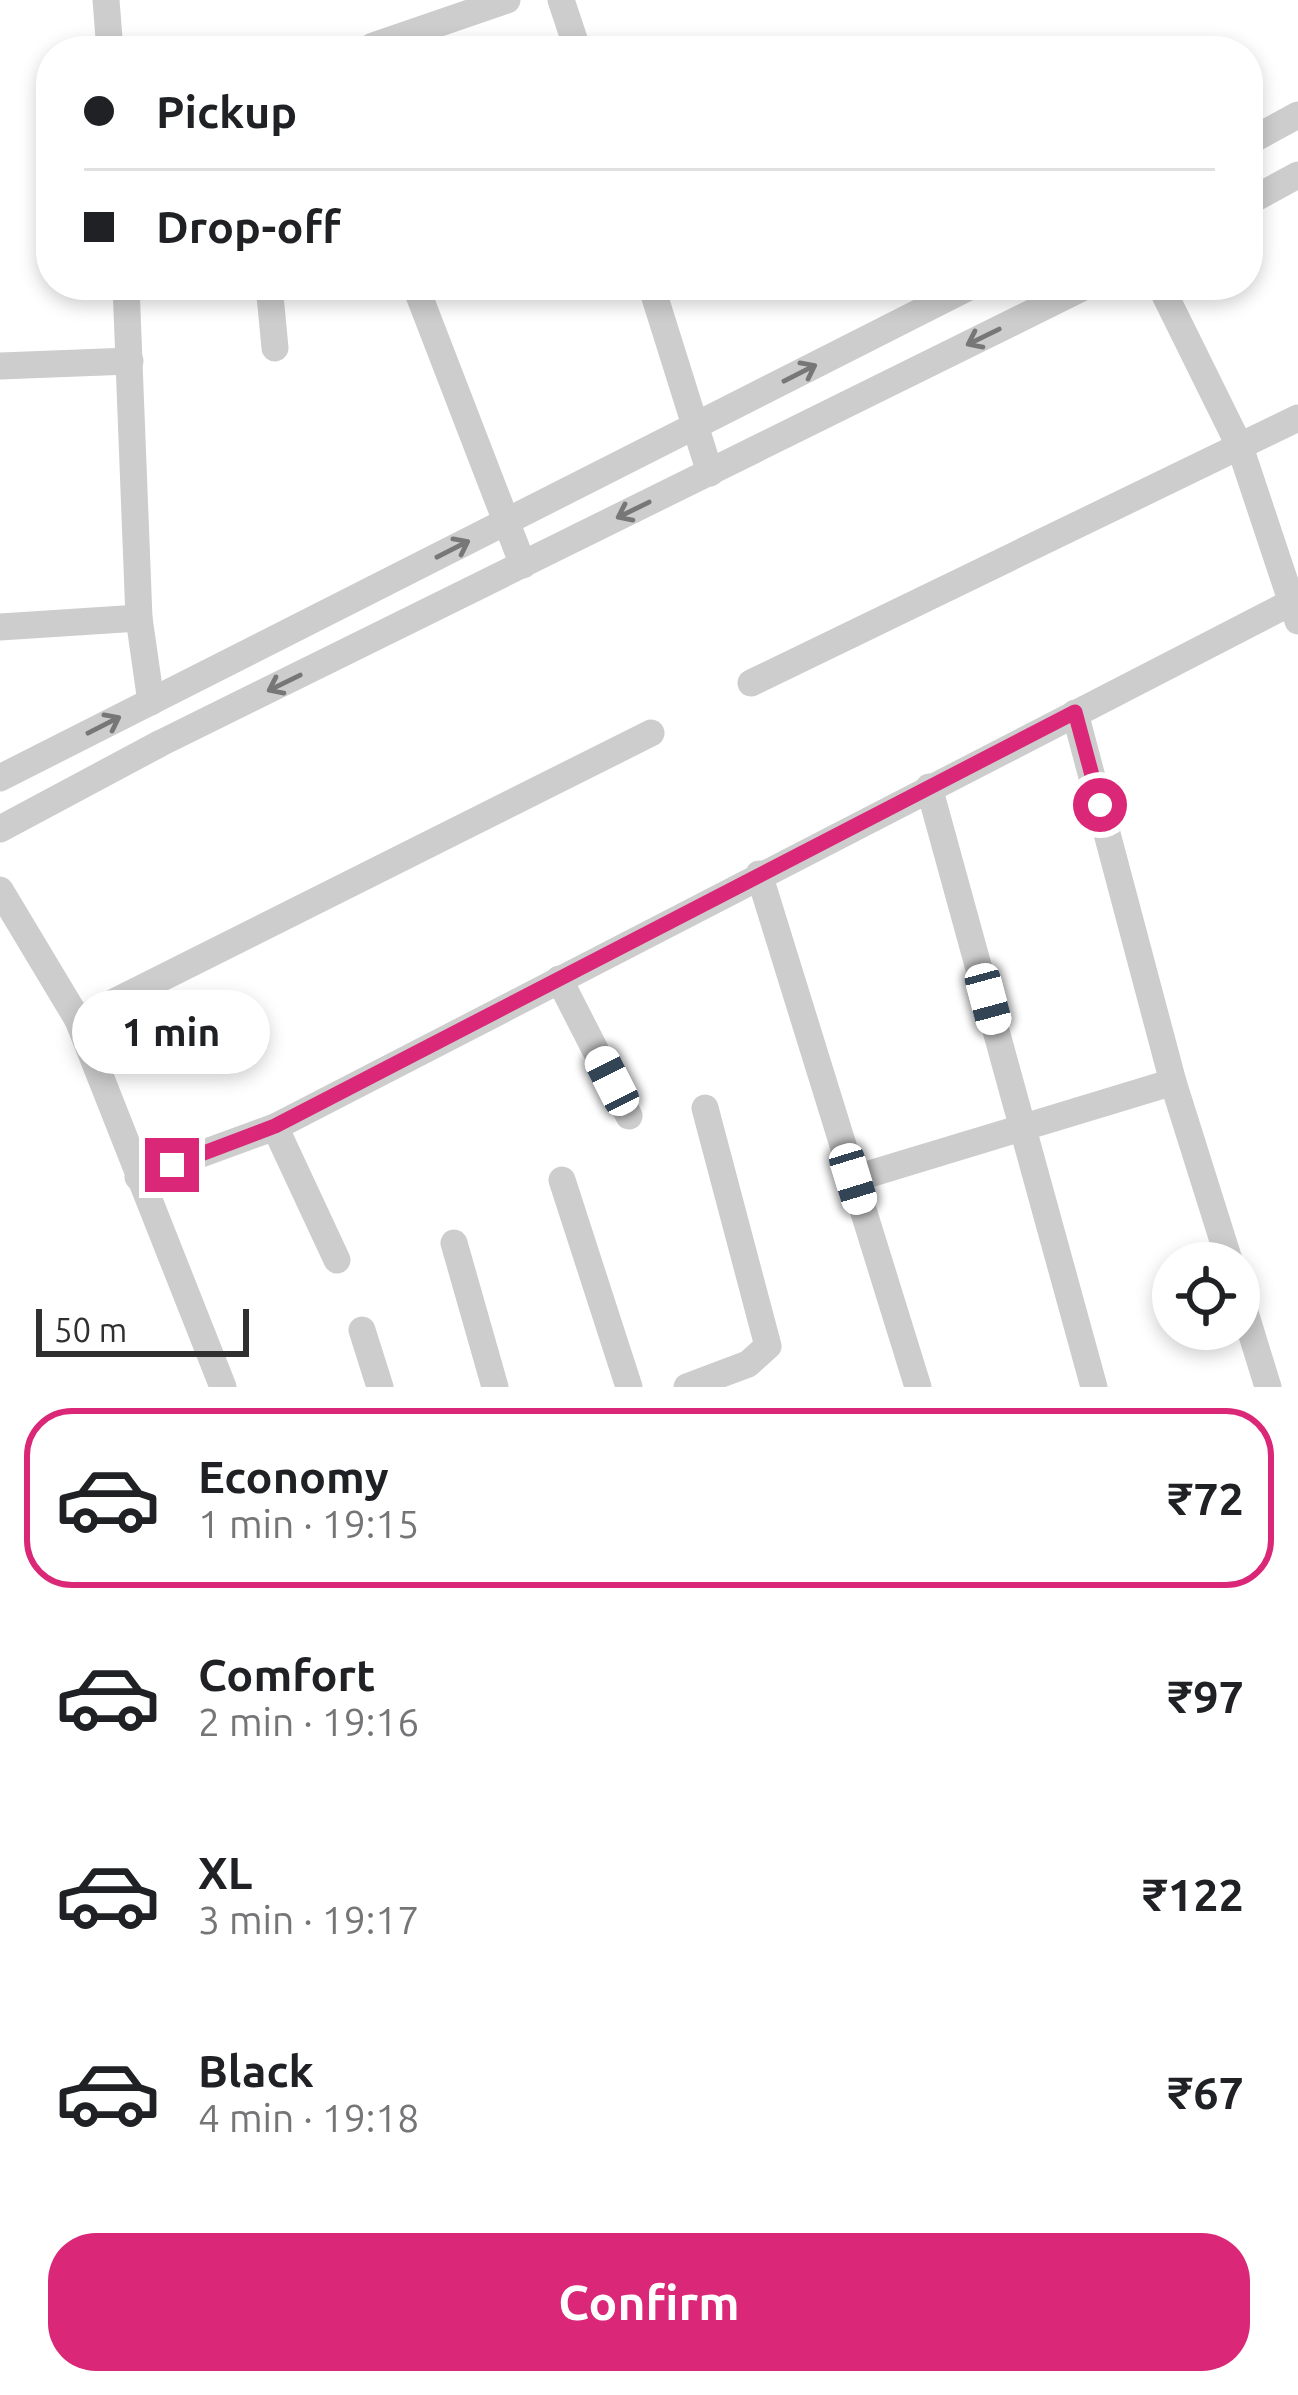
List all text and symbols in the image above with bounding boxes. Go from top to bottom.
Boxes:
text: Pickup [156,86,297,137]
text: Drop-off [156,201,341,252]
one-way arrow [966,327,1002,349]
one-way arrow [782,360,817,383]
one-way arrow [616,500,652,523]
one-way arrow [434,537,470,560]
one-way arrow [267,673,303,695]
one-way arrow [86,713,122,736]
route start [1073,778,1127,832]
car [961,960,1015,1038]
callout: 1 min [73,991,271,1075]
text: 1 min [122,1010,220,1053]
car [580,1041,644,1121]
route end [145,1138,199,1192]
car [825,1139,881,1219]
map controls [1152,1242,1260,1350]
button: locate [1152,1242,1260,1350]
scale bar [36,1303,249,1356]
text: 50 m [54,1311,127,1348]
icon: car [54,1444,162,1552]
text: Economy [198,1451,389,1502]
text: ₹72 [1168,1473,1244,1524]
text: 1 min · 19:15 [198,1502,419,1545]
icon: car [54,1642,162,1750]
text: Comfort [198,1649,375,1700]
text: ₹97 [1168,1671,1244,1722]
text: 2 min · 19:16 [198,1700,419,1743]
icon: car [54,1840,162,1948]
text: XL [198,1847,252,1898]
text: ₹122 [1142,1869,1244,1920]
text: 3 min · 19:17 [198,1898,419,1941]
icon: car [54,2038,162,2146]
text: Black [198,2045,314,2096]
text: ₹67 [1168,2067,1244,2118]
text: 4 min · 19:18 [198,2096,419,2139]
button: Confirm [48,2233,1250,2371]

